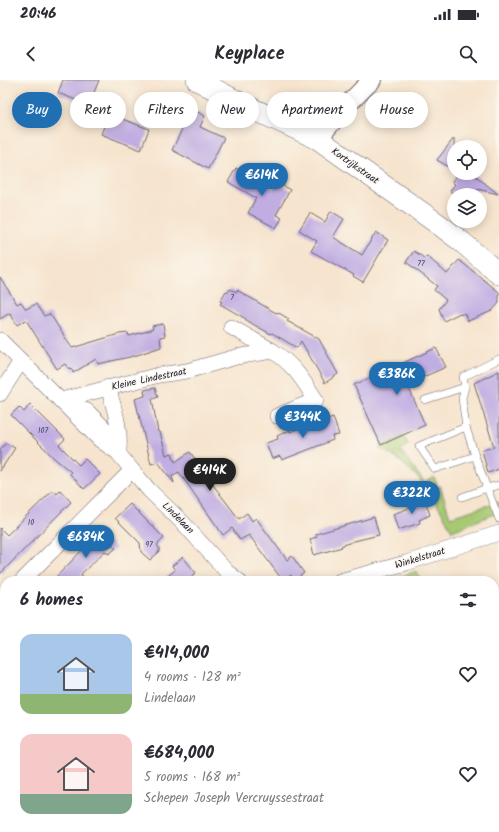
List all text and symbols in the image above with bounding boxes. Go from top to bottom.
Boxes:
text: 20:46 [20,2,56,26]
text: Keyplace [214,40,285,69]
icon: back [20,43,42,65]
icon: search [457,43,479,65]
chip: Buy [12,92,62,128]
chip: Rent [70,92,126,128]
chip: Filters [134,92,198,128]
chip: New [206,92,259,128]
chip: Apartment [267,92,357,128]
chip: House [365,92,428,128]
map controls [447,140,487,228]
button: locate [447,140,487,180]
street label: Kortrijkstraat [328,144,382,188]
pin: €614K [234,163,290,197]
text: €614K [245,165,279,186]
button: layers [447,188,487,228]
house number: 77 [417,257,425,270]
house number: 7 [230,291,234,304]
pin: €386K [369,362,425,396]
street label: Kleine Lindestraat [110,363,188,395]
text: €386K [378,364,416,385]
pin: €344K [275,405,331,439]
text: €344K [284,407,322,428]
house number: 107 [38,424,48,437]
pin: €414K [182,458,238,492]
text: €414K [193,460,227,481]
pin: €322K [384,481,440,515]
text: €322K [393,483,431,504]
street label: Lindelaan [158,498,198,538]
house number: 10 [28,516,34,529]
pin: €684K [58,525,114,559]
text: €684K [67,527,105,548]
house number: 97 [145,538,153,551]
street label: Winkelstraat [393,543,447,573]
text: 6 homes [20,587,83,614]
icon: filters [457,589,479,611]
text: €414,000 [144,640,209,667]
icon: home [52,650,100,698]
icon: heart [457,663,479,685]
text: 4 rooms · 128 m² [144,667,241,688]
text: Lindelaan [144,688,196,709]
text: €684,000 [144,740,214,767]
icon: home [52,750,100,798]
icon: heart [457,763,479,785]
text: 5 rooms · 168 m² [144,767,240,788]
text: Schepen Joseph Vercruyssestraat [144,788,324,809]

